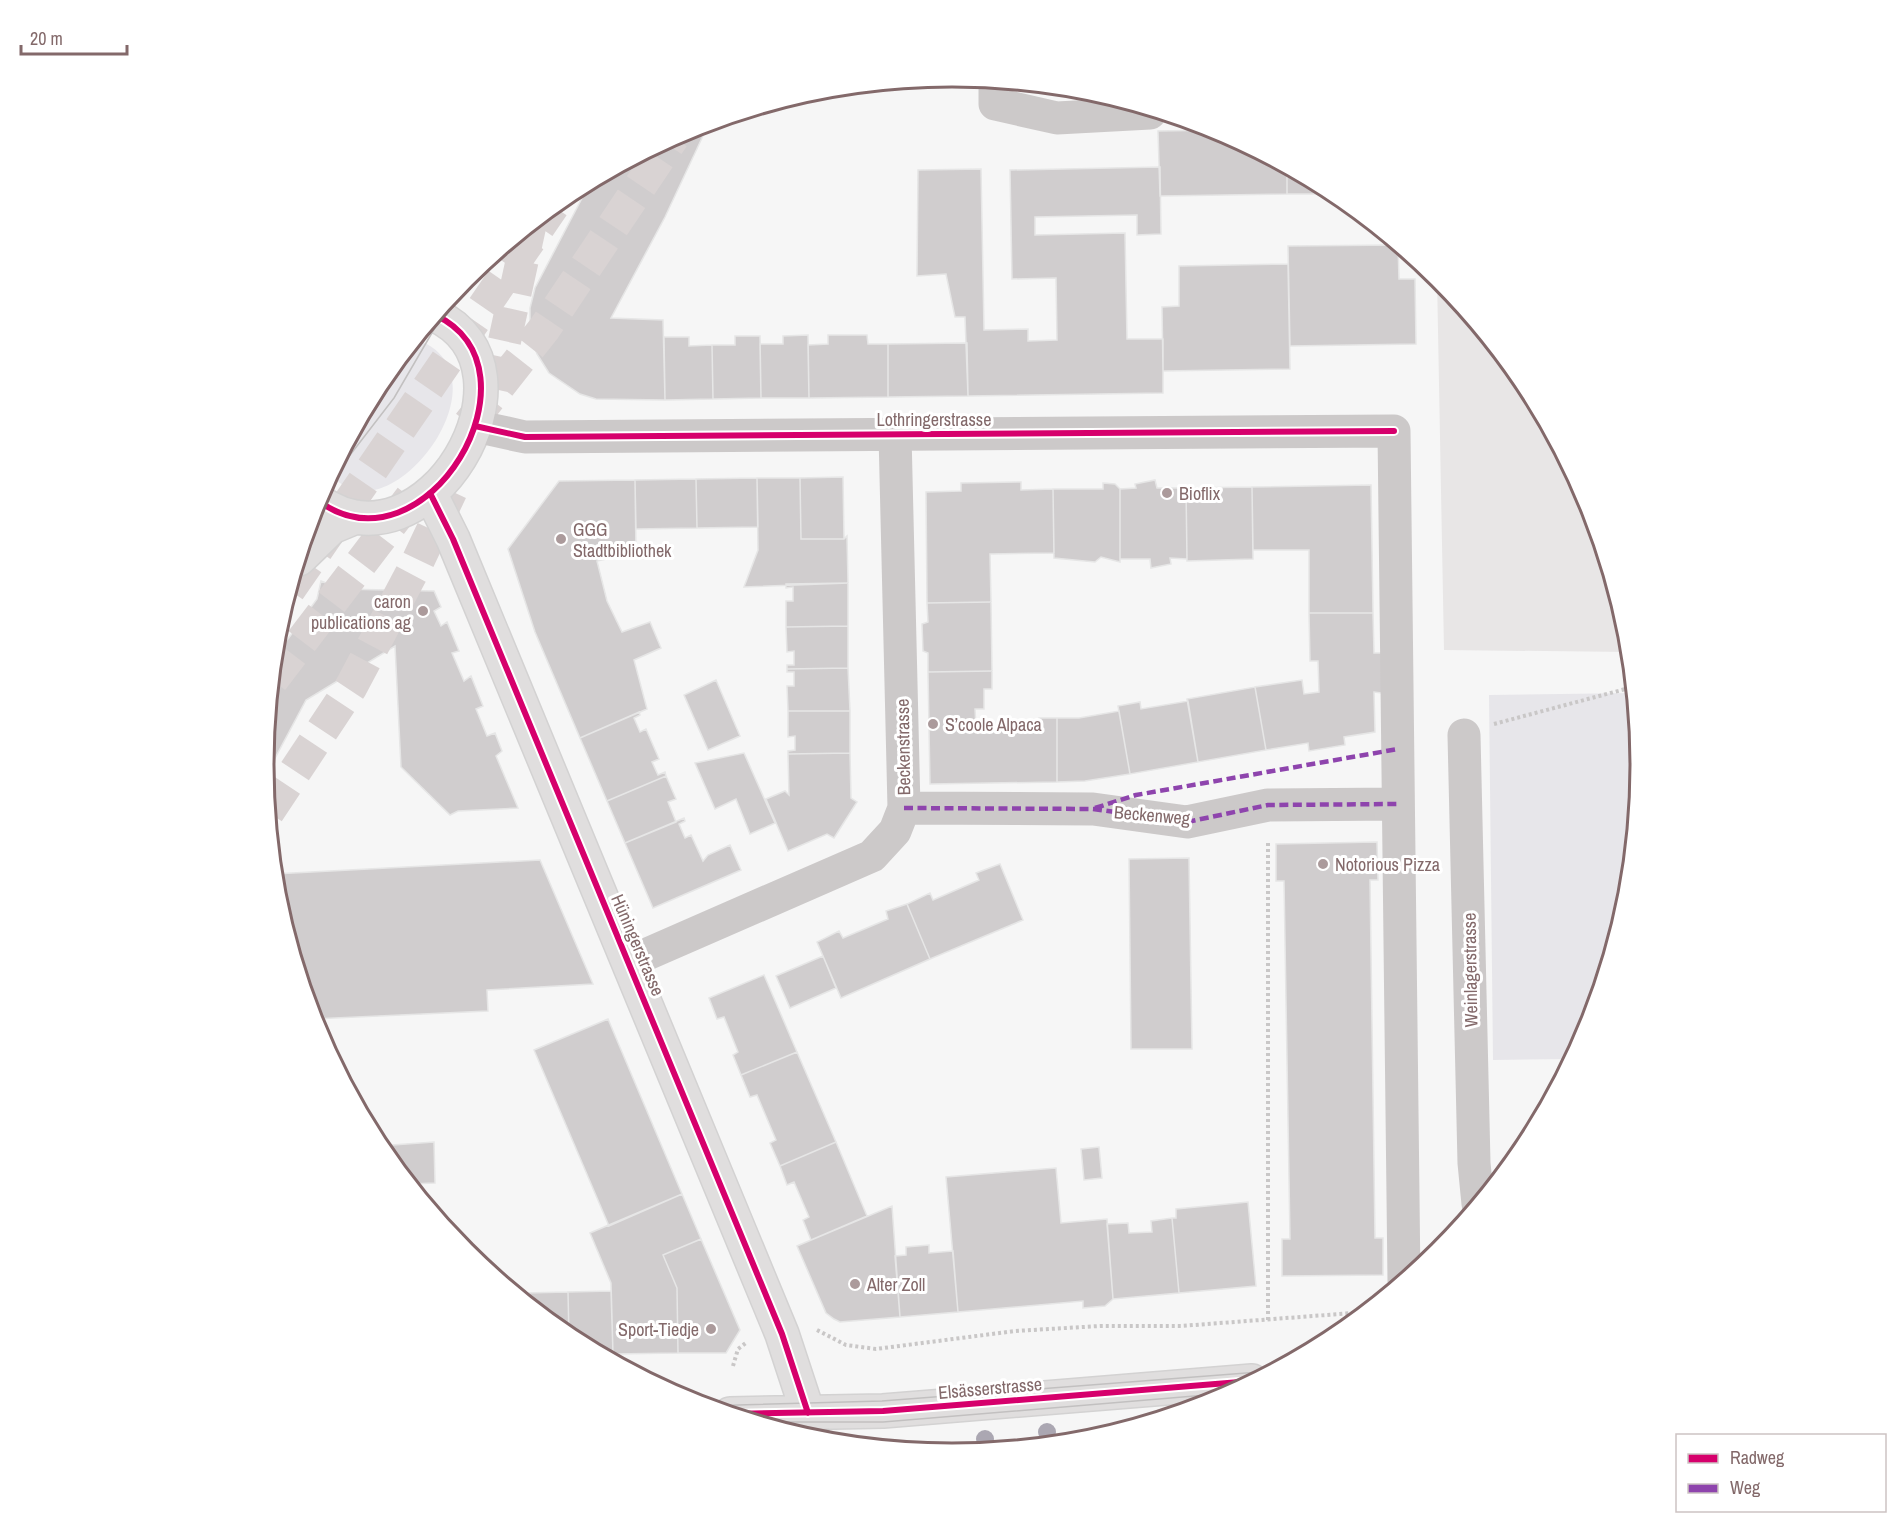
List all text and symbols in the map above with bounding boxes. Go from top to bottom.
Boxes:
scale bar [21,18,128,56]
text: 20 m [30,26,63,51]
street label: Lothringerstrasse [877,407,991,432]
place label: Bioflix [1179,481,1221,506]
marker: Bioflix [1160,486,1174,500]
place label: GGG Stadtbibliothek [573,517,672,563]
marker: GGG Stadtbibliothek [554,532,568,546]
place label: caron publications ag [311,589,412,635]
marker: caron publications ag [416,604,430,618]
street label: Beckenstrasse [890,698,916,796]
place label: S’coole Alpaca [945,712,1042,737]
marker: S’coole Alpaca [926,717,940,731]
street label: Beckenweg [1113,799,1192,831]
place label: Notorious Pizza [1335,852,1440,877]
marker: Notorious Pizza [1316,857,1330,871]
street label: Hüningerstrasse [605,890,671,1000]
street label: Weinlagerstrasse [1457,912,1483,1028]
place label: Alter Zoll [866,1272,925,1297]
marker: Alter Zoll [848,1277,862,1291]
place label: Sport-Tiedje [618,1317,699,1342]
marker: Sport-Tiedje [704,1322,718,1336]
street label: Elsässerstrasse [937,1371,1043,1405]
legend [1676,1434,1886,1512]
text: Radweg [1730,1445,1785,1470]
text: Weg [1730,1475,1761,1500]

